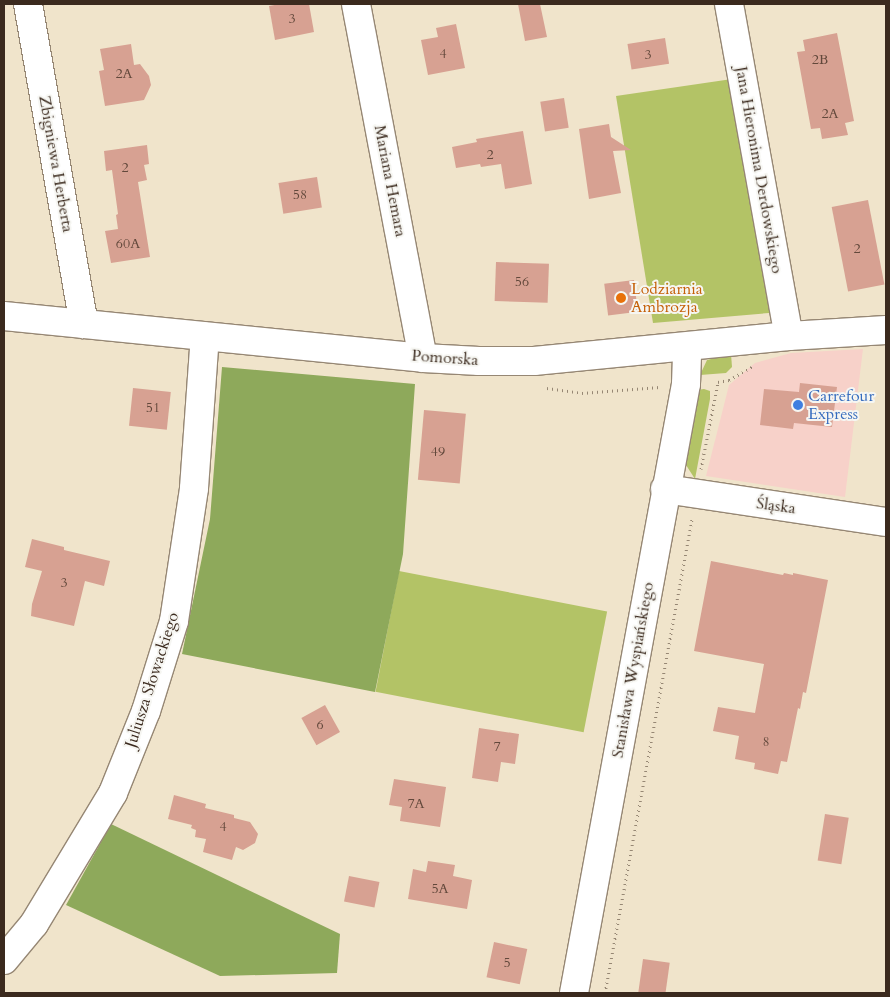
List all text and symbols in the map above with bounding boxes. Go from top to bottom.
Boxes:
house number: 3 [288,11,296,27]
house number: 4 [439,46,447,62]
house number: 3 [644,47,652,63]
house number: 2B [812,52,828,68]
street label: Jana Hieronima Derdowskiego [731,65,787,275]
house number: 2A [115,66,133,82]
street label: Zbigniewa Herberta [35,94,77,234]
house number: 2A [821,106,839,122]
street label: Mariana Hemara [370,124,410,238]
house number: 2 [486,147,494,163]
house number: 2 [121,160,129,176]
house number: 58 [293,187,307,203]
house number: 60A [116,236,140,252]
house number: 2 [853,241,861,257]
house number: 56 [515,274,529,290]
place label: Lodziarnia Ambrozja [631,279,703,317]
marker: Lodziarnia Ambrozja [615,292,627,304]
street label: Pomorska [411,346,479,370]
place label: Carrefour Express [808,386,874,424]
marker: Carrefour Express [792,399,804,411]
house number: 51 [146,400,160,416]
house number: 49 [431,444,445,460]
street label: Śląska [755,494,797,518]
house number: 3 [60,575,68,591]
street label: Stanisława Wyspiańskiego [608,581,658,759]
street label: Juliusza Słowackiego [121,610,183,750]
house number: 6 [316,717,324,733]
house number: 8 [762,734,770,750]
house number: 7 [493,739,501,755]
house number: 7A [407,796,425,812]
house number: 4 [219,819,227,835]
house number: 5A [431,881,449,897]
house number: 5 [503,955,511,971]

